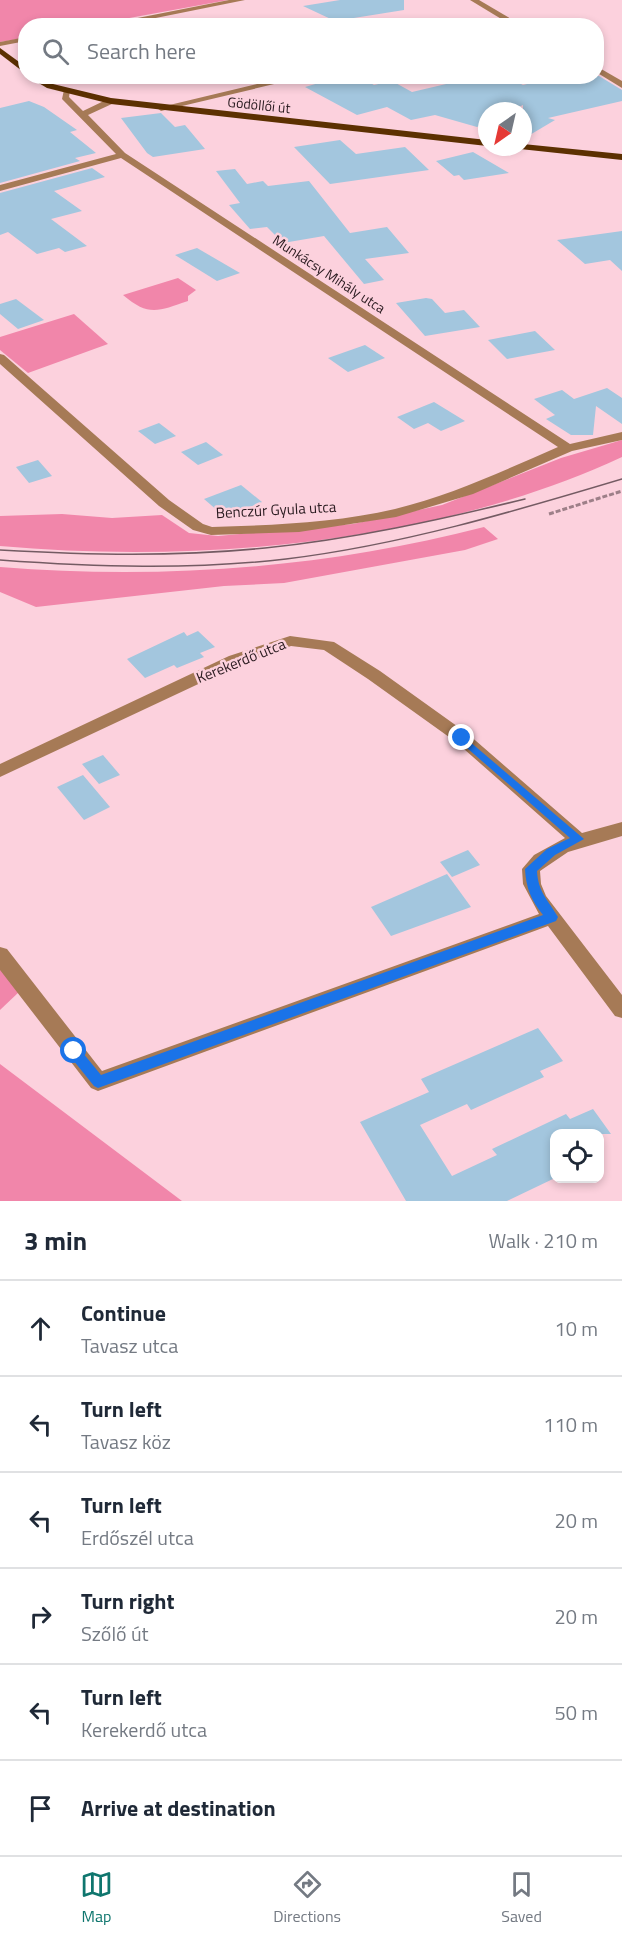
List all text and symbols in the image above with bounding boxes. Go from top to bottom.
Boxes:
search box [18,18,604,84]
text: Search here [87,34,196,68]
icon: search [39,35,72,68]
street label: Gödöllői út [227,91,292,118]
north arrow [478,102,532,156]
street label: Munkácsy Mihály utca [269,229,390,318]
street label: Benczúr Gyula utca [215,495,337,524]
street label: Kerekerdő utca [193,632,289,689]
route end [448,724,474,750]
route start [60,1037,86,1063]
map controls [550,1129,604,1183]
button: locate [550,1129,604,1183]
text: 3 min [24,1221,87,1260]
text: Walk · 210 m [489,1225,598,1256]
text: Continue [81,1296,166,1330]
icon: ahead [24,1312,57,1345]
text: 10 m [554,1313,598,1344]
text: Tavasz utca [81,1330,178,1361]
text: Turn left [81,1392,162,1426]
icon: left [24,1408,57,1441]
text: 110 m [543,1409,598,1440]
text: Tavasz köz [81,1426,171,1457]
text: Turn left [81,1488,162,1522]
icon: left [24,1504,57,1537]
text: 20 m [554,1505,598,1536]
text: Erdőszél utca [81,1522,194,1553]
text: Turn right [81,1584,175,1618]
icon: right [24,1600,57,1633]
text: 20 m [554,1601,598,1632]
text: Szőlő út [81,1618,149,1649]
text: Turn left [81,1680,162,1714]
icon: left [24,1696,57,1729]
text: 50 m [554,1697,598,1728]
text: Kerekerdő utca [81,1714,207,1745]
text: Arrive at destination [81,1791,276,1825]
icon: arrive [24,1792,57,1825]
tab: Map [80,1868,113,1928]
tab: Directions [273,1868,341,1928]
tab: Saved [501,1868,542,1928]

